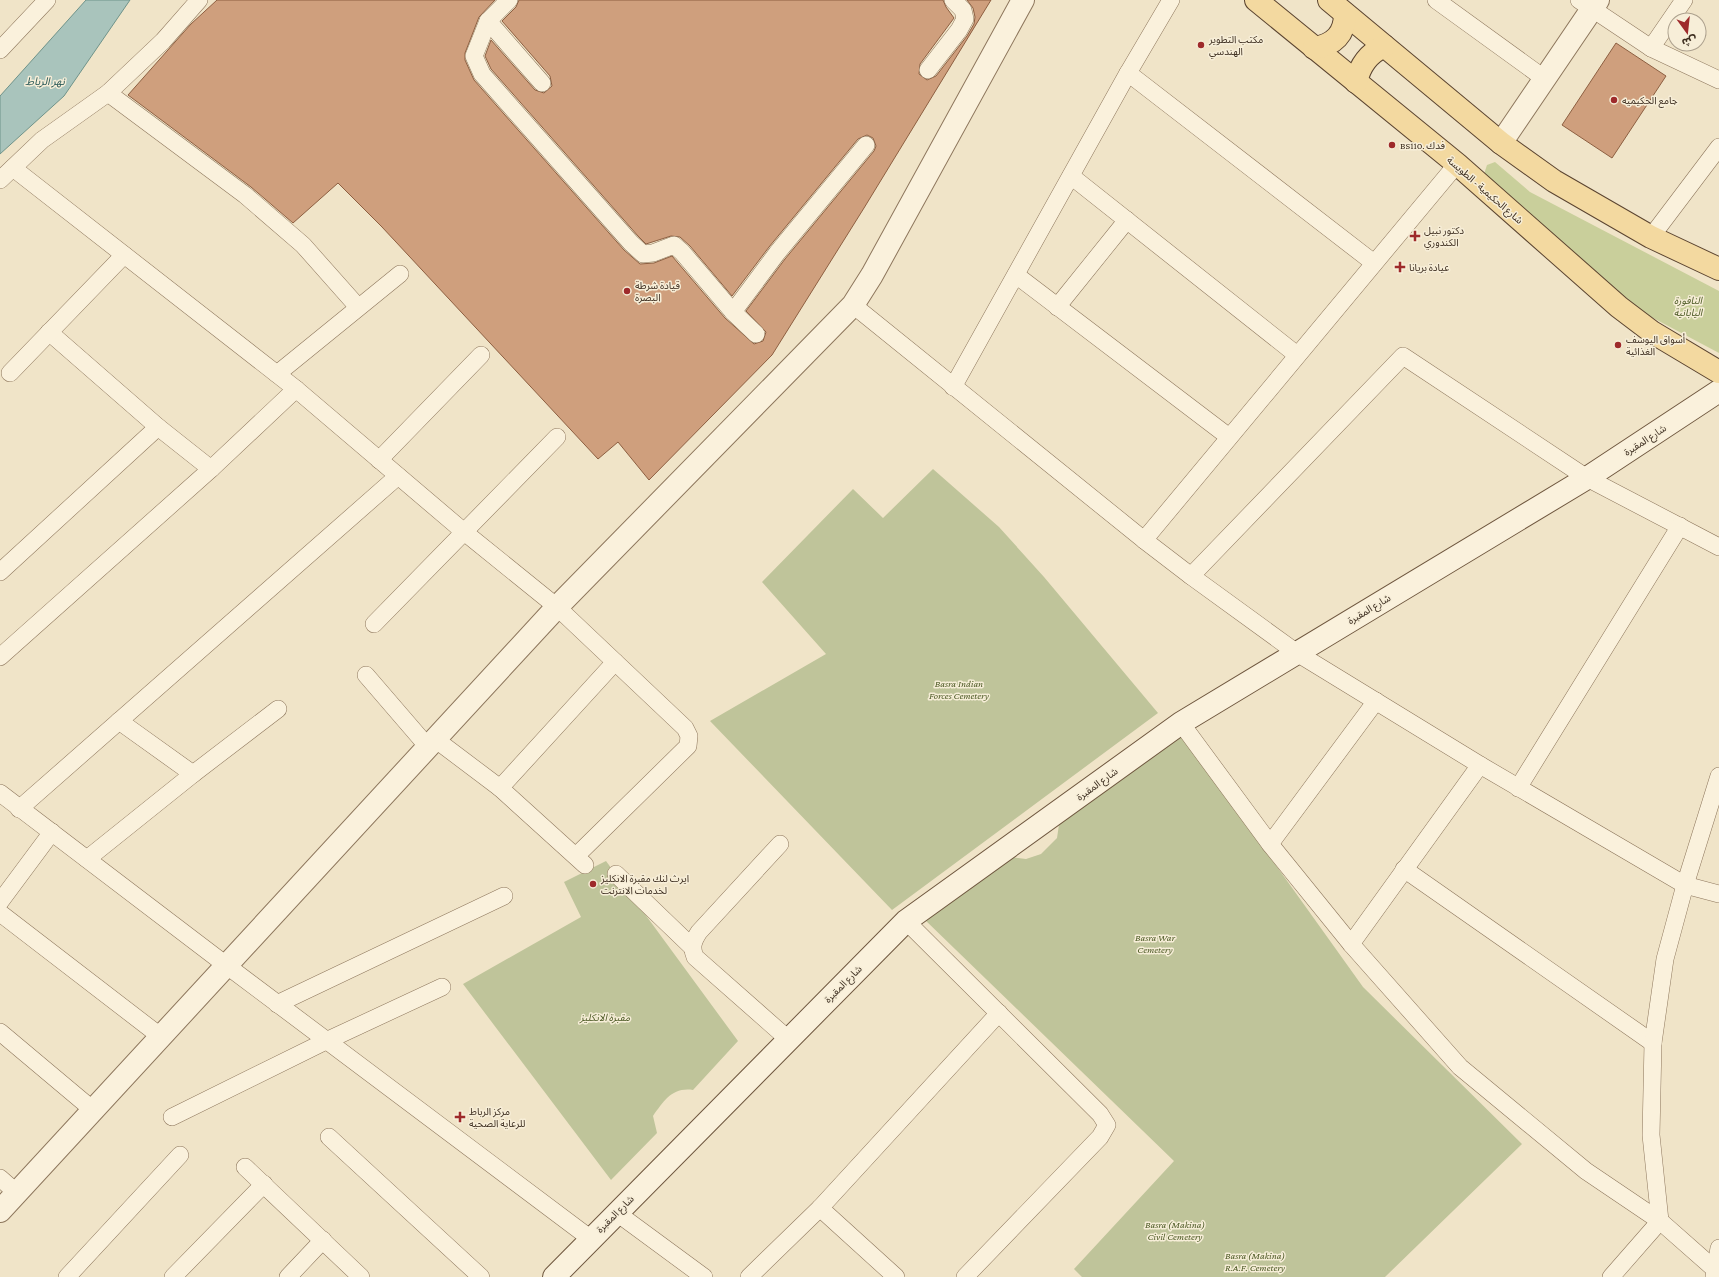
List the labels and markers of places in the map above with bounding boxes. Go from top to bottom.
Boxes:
place label: مكتب التطوير الهندسي [1208,34,1263,59]
marker: مكتب التطوير الهندسي [1196,40,1206,50]
marker: جامع الحكيميه [1609,95,1619,105]
place label: جامع الحكيميه [1622,95,1678,108]
marker: BS110. فدك [1387,140,1397,150]
place label: BS110. فدك [1400,140,1445,151]
place label: دكتور نبيل الكندوري [1424,225,1464,250]
marker: دكتور نبيل الكندوري [1409,230,1421,242]
marker: عيادة بريانا [1394,261,1406,273]
place label: عيادة بريانا [1409,262,1449,274]
place label: قيادة شرطة البصرة [635,280,680,304]
marker: قيادة شرطة البصرة [622,286,632,296]
place label: أسواق اليوسف الغذائية [1626,333,1686,357]
marker: أسواق اليوسف الغذائية [1613,340,1623,350]
place label: ايرث لنك مقبرة الانكليز لخدمات الانترنت [600,873,689,897]
marker: ايرث لنك مقبرة الانكليز لخدمات الانترنت [588,879,598,889]
place label: مركز الرباط للرعاية الصحية [469,1106,526,1130]
marker: مركز الرباط للرعاية الصحية [454,1111,466,1123]

